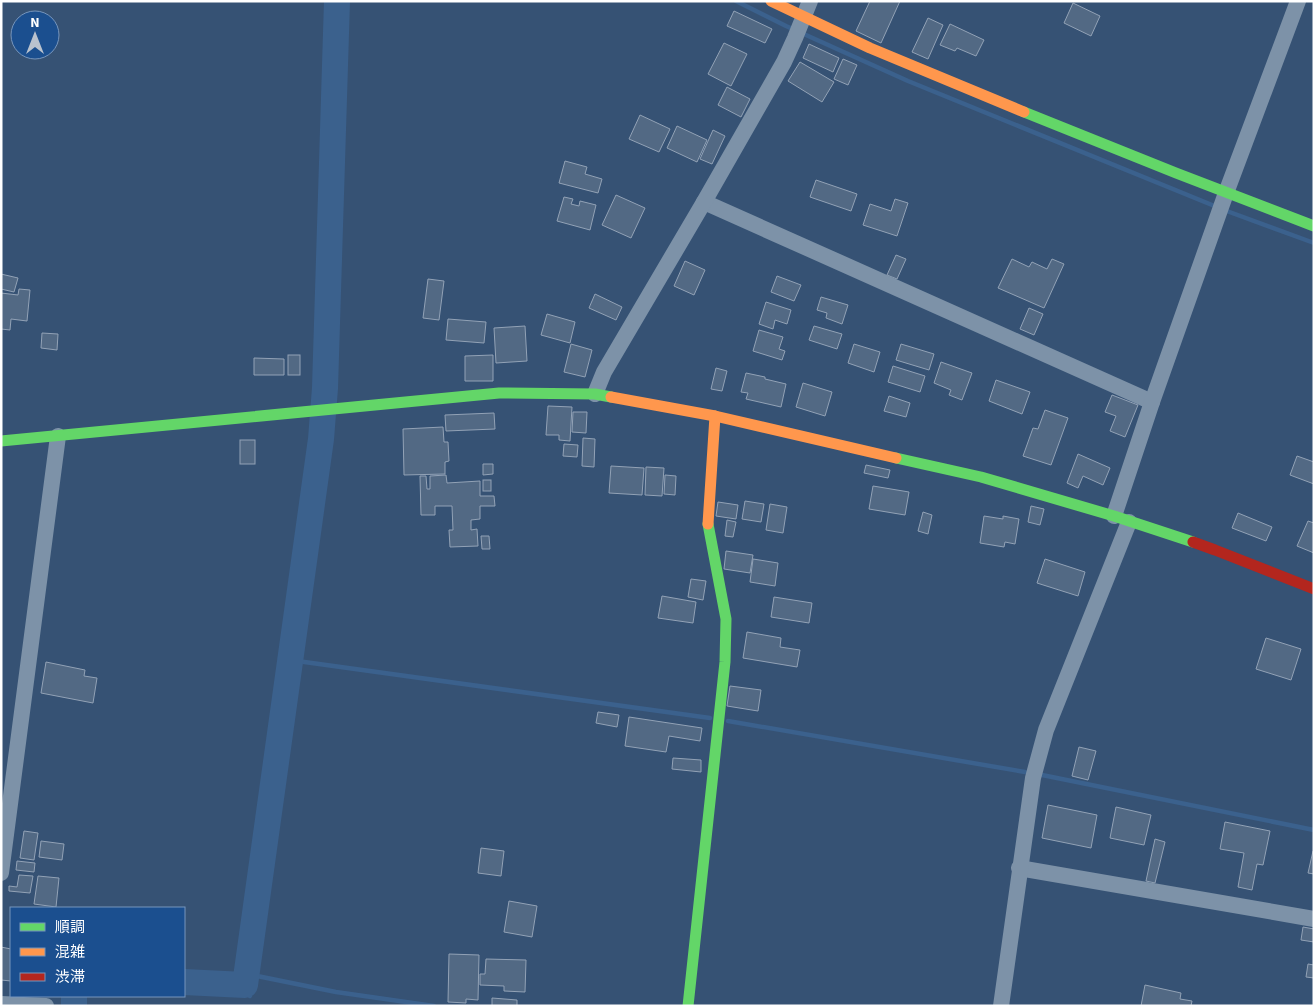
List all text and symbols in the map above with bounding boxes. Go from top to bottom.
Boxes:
north arrow [10,10,60,60]
text: N [30,13,40,33]
legend [10,907,185,997]
text: 順調 [55,917,85,938]
text: 混雑 [55,942,85,963]
text: 渋滞 [55,967,85,988]

